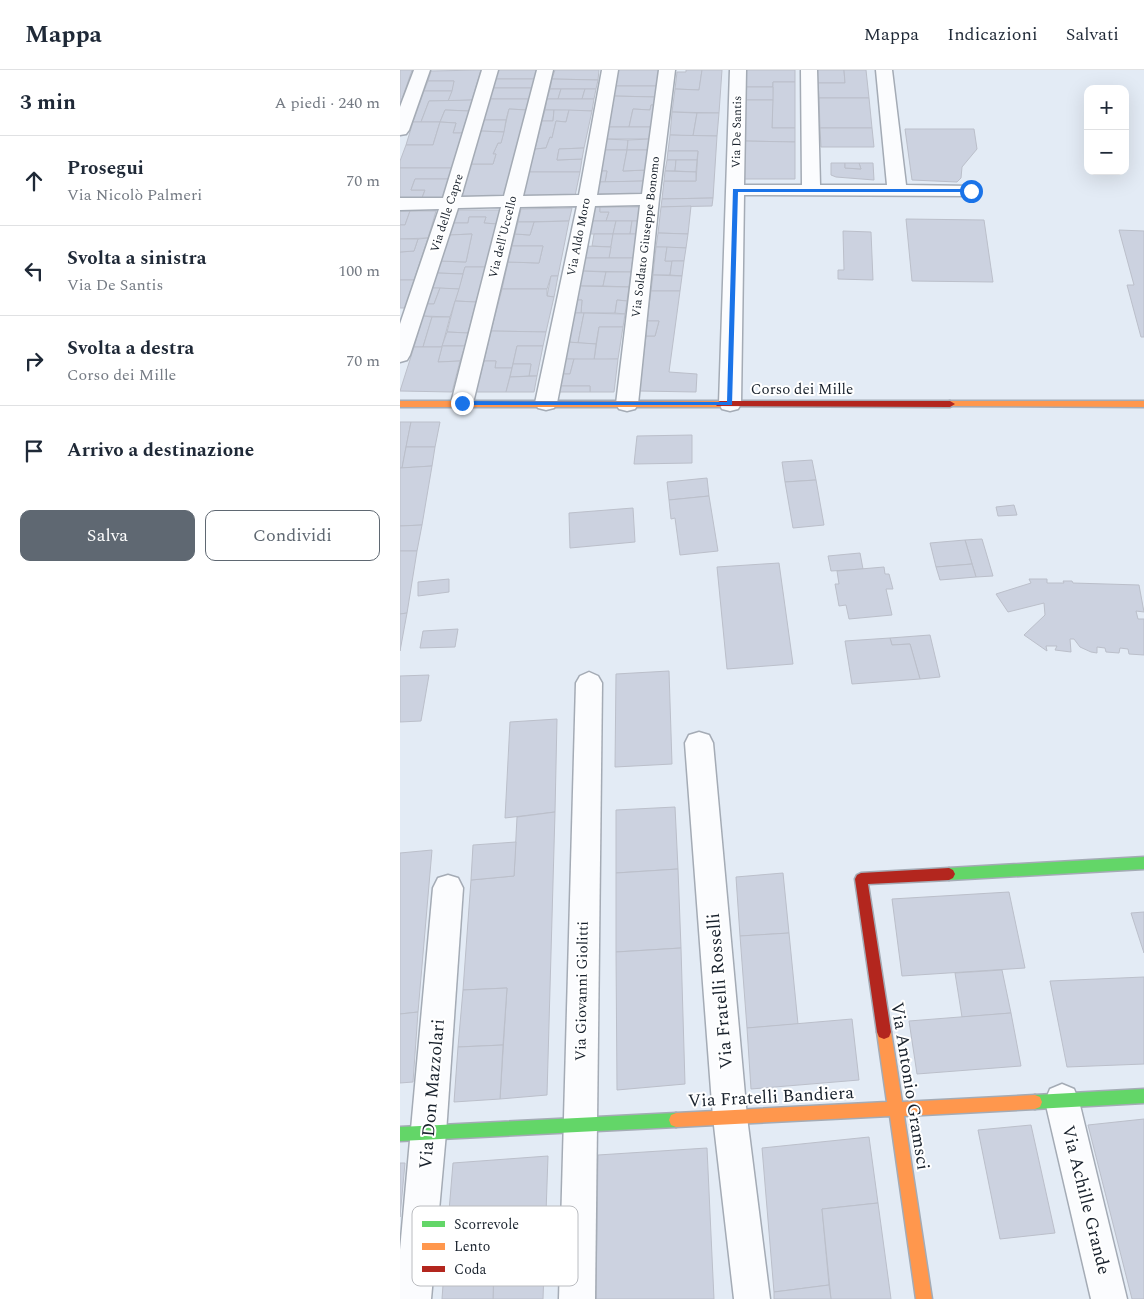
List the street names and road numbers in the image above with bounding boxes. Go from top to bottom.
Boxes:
street label: Via De Santis [727,96,747,168]
street label: Via Soldato Giuseppe Bonomo [627,155,665,319]
street label: Via delle Capre [425,171,469,255]
street label: Via dell'Uccello [484,194,522,280]
street label: Via Aldo Moro [562,196,596,278]
street label: Corso dei Mille [751,378,853,401]
street label: Via Fratelli Rosselli [700,912,740,1070]
street label: Via Giovanni Giolitti [569,921,595,1061]
street label: Via Antonio Gramsci [883,1000,937,1172]
street label: Via Don Mazzolari [412,1018,452,1170]
street label: Via Fratelli Bandiera [687,1079,855,1115]
street label: Via Achille Grande [1054,1122,1118,1278]

